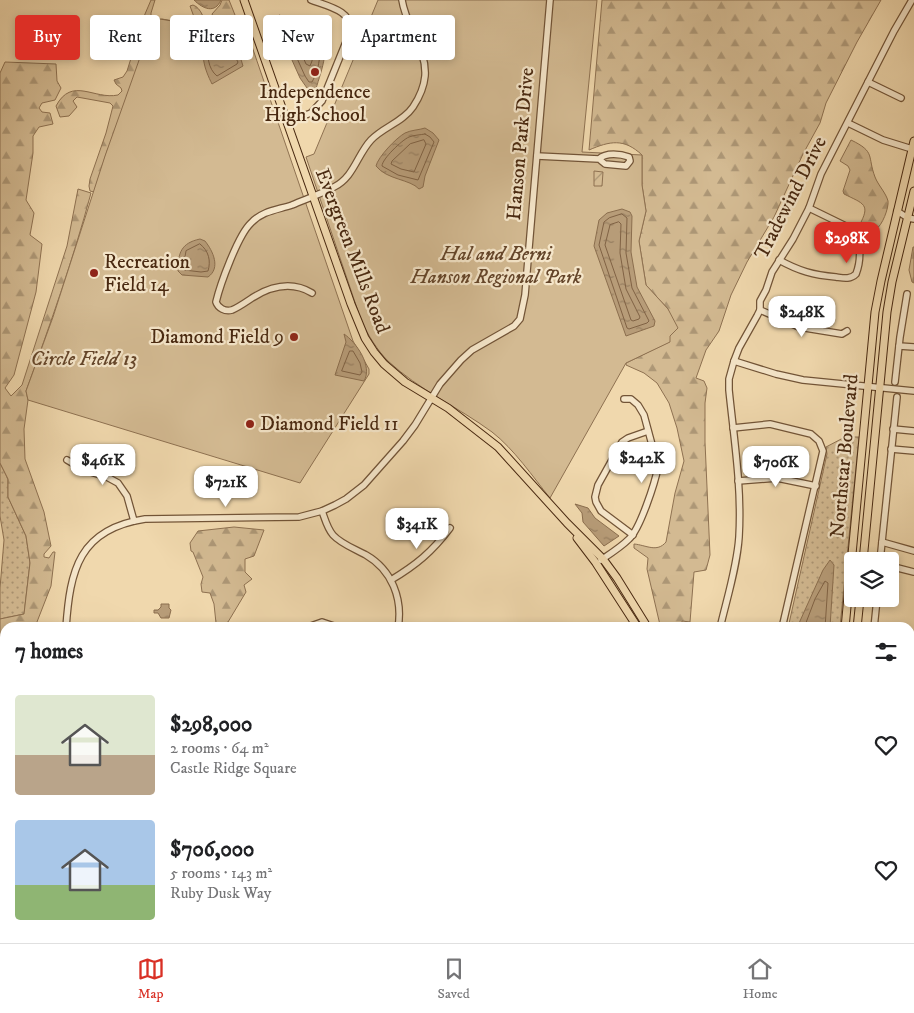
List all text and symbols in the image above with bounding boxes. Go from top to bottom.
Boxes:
chip: Buy [15,15,80,60]
chip: Rent [90,15,160,60]
chip: Filters [170,15,253,60]
chip: New [263,15,332,60]
chip: Apartment [342,15,455,60]
marker: Independence High School [309,66,321,78]
street label: Hanson Park Drive [502,67,540,221]
place label: Independence High School [259,80,371,128]
street label: Tradewind Drive [749,132,833,264]
street label: Evergreen Mills Road [309,165,395,337]
pin: $298K [812,222,882,264]
text: $298K [825,228,869,248]
park label: Hal and Berni Hanson Regional Park [410,242,582,290]
place label: Recreation Field 14 [104,250,191,298]
marker: Recreation Field 14 [88,267,100,279]
pin: $248K [767,296,837,338]
text: $248K [779,302,825,322]
place label: Diamond Field 9 [150,325,284,350]
marker: Diamond Field 9 [288,331,300,343]
park label: Circle Field 13 [31,347,137,372]
street label: Northstar Boulevard [825,373,865,539]
place label: Diamond Field 11 [260,412,399,437]
marker: Diamond Field 11 [244,418,256,430]
pin: $242K [607,442,677,484]
pin: $461K [68,444,138,486]
pin: $706K [741,446,811,488]
text: $242K [620,448,664,468]
text: $461K [81,450,125,470]
text: $706K [753,452,799,472]
pin: $721K [191,466,261,508]
text: $721K [205,472,247,492]
pin: $341K [382,508,452,550]
text: $341K [396,514,438,534]
map controls [844,552,899,607]
button: layers [844,552,899,607]
icon: filters [872,638,900,666]
text: 7 homes [15,639,83,665]
text: $298,000 [170,712,252,738]
icon: home [55,715,115,775]
icon: heart [872,731,900,759]
text: 2 rooms · 64 m² [170,738,269,758]
text: Castle Ridge Square [170,758,297,778]
text: $706,000 [170,837,254,863]
icon: home [55,840,115,900]
icon: heart [872,856,900,884]
text: 5 rooms · 143 m² [170,863,272,883]
text: Ruby Dusk Way [170,883,271,903]
tab: Map [137,955,165,1003]
tab: Saved [438,955,470,1003]
tab: Home [743,955,777,1003]

